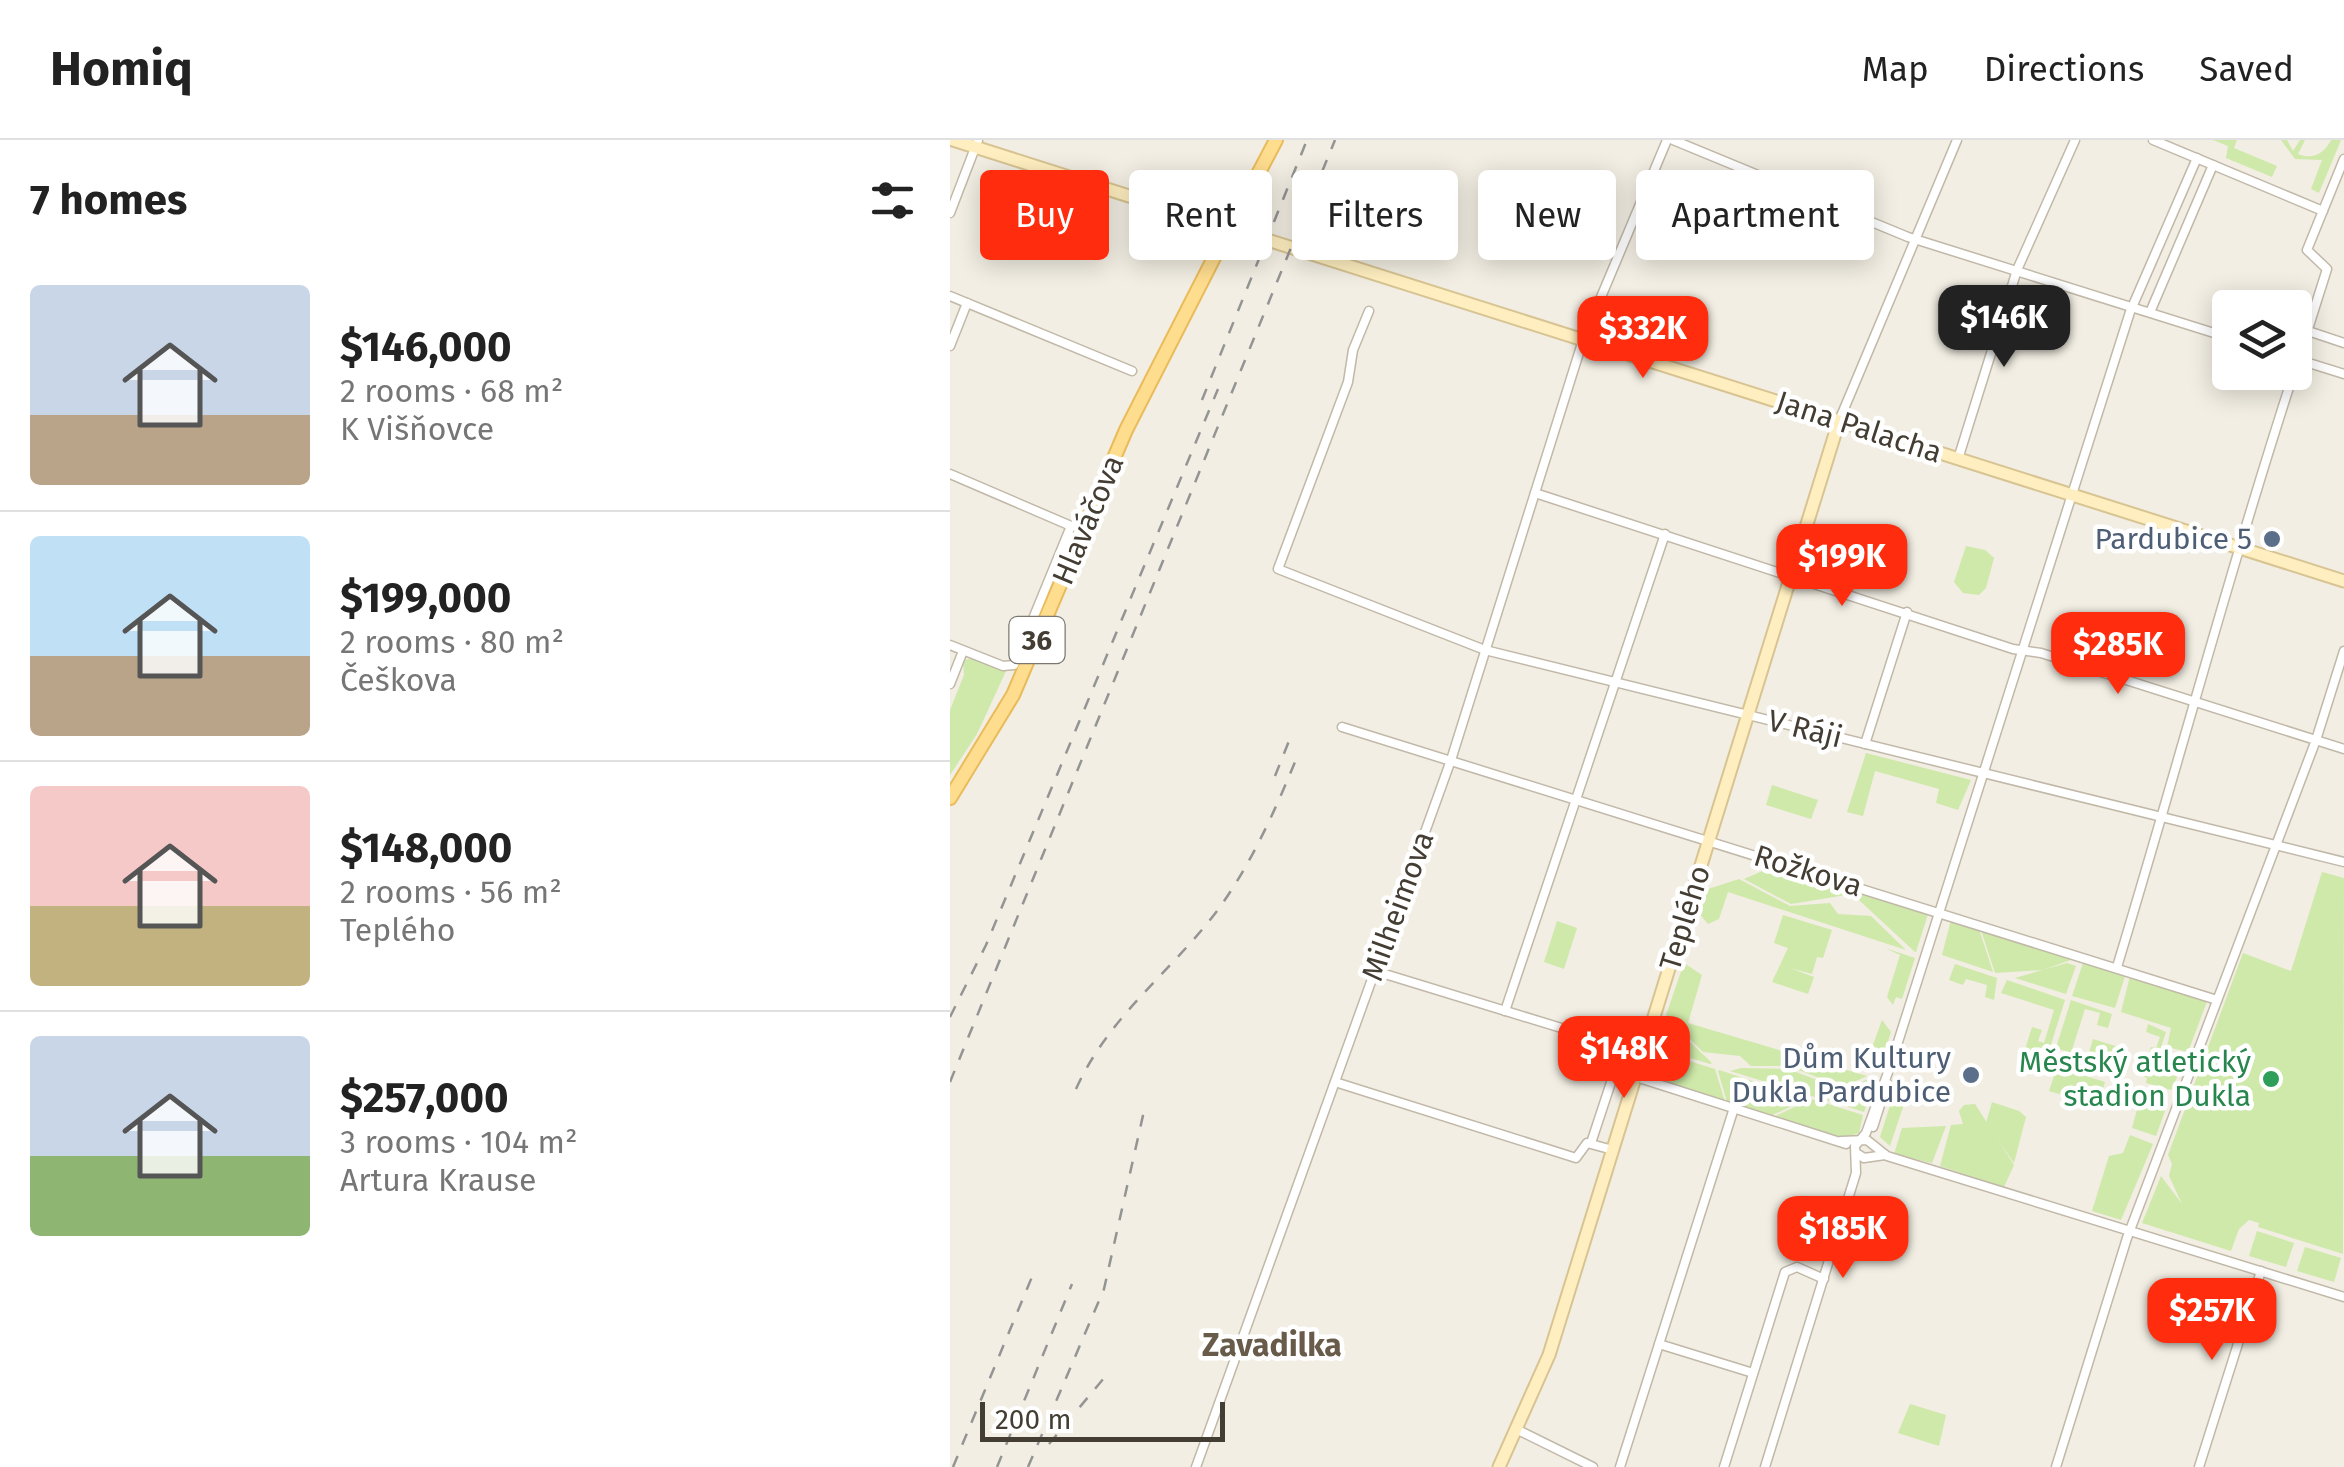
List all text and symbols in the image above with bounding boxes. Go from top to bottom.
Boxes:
text: Homiq [50,40,193,98]
text: Map [1862,48,1929,90]
text: Directions [1984,48,2144,90]
text: Saved [2199,48,2294,90]
chip: Buy [980,170,1109,260]
chip: Rent [1129,170,1272,260]
chip: Filters [1292,170,1458,260]
chip: New [1478,170,1616,260]
chip: Apartment [1636,170,1874,260]
icon: filters [865,173,920,228]
text: 7 homes [30,175,187,225]
pin: $146K [1934,285,2074,370]
map controls [2212,290,2312,390]
button: layers [2212,290,2312,390]
pin: $332K [1573,296,1713,381]
text: $146K [1960,298,2048,336]
text: $332K [1599,309,1687,347]
text: $146,000 [340,322,512,372]
icon: home [110,325,230,445]
text: 2 rooms · 68 m² [340,372,563,410]
street label: Jana Palacha [1771,383,1947,471]
text: K Višňovce [340,410,494,448]
street label: Hlaváčova [1045,450,1131,590]
place label: Pardubice 5 [2094,521,2252,557]
pin: $199K [1772,524,1912,609]
marker: Pardubice 5 [2261,528,2283,550]
text: $199K [1798,537,1886,575]
text: $199,000 [340,573,511,623]
icon: home [110,576,230,696]
pin: $285K [2048,612,2188,697]
road number: 36 [1009,617,1064,663]
text: 2 rooms · 80 m² [340,623,564,661]
text: $285K [2073,625,2163,663]
text: Češkova [340,661,457,699]
street label: V Ráji [1764,702,1846,756]
text: $148,000 [340,823,512,873]
icon: home [110,826,230,946]
street label: Milheimova [1354,826,1442,986]
street label: Rožkova [1750,838,1866,904]
street label: Teplého [1652,861,1718,975]
text: 2 rooms · 56 m² [340,873,562,911]
text: Teplého [340,911,455,949]
pin: $148K [1554,1016,1694,1101]
text: $148K [1580,1029,1668,1067]
place label: Dům Kultury Dukla Pardubice [1731,1040,1951,1110]
place label: Městský atletický stadion Dukla [2019,1044,2251,1114]
marker: Dům Kultury Dukla Pardubice [1960,1064,1982,1086]
marker: Městský atletický stadion Dukla [2260,1068,2282,1090]
text: $257,000 [340,1073,509,1123]
icon: home [110,1076,230,1196]
text: 3 rooms · 104 m² [340,1123,578,1161]
text: Artura Krause [340,1161,536,1199]
pin: $185K [1773,1196,1913,1281]
text: $185K [1799,1209,1887,1247]
pin: $257K [2142,1278,2282,1363]
text: $257K [2169,1291,2255,1329]
district label: Zavadilka [1202,1326,1342,1364]
scale bar [980,1397,1225,1442]
text: 200 m [995,1403,1072,1436]

